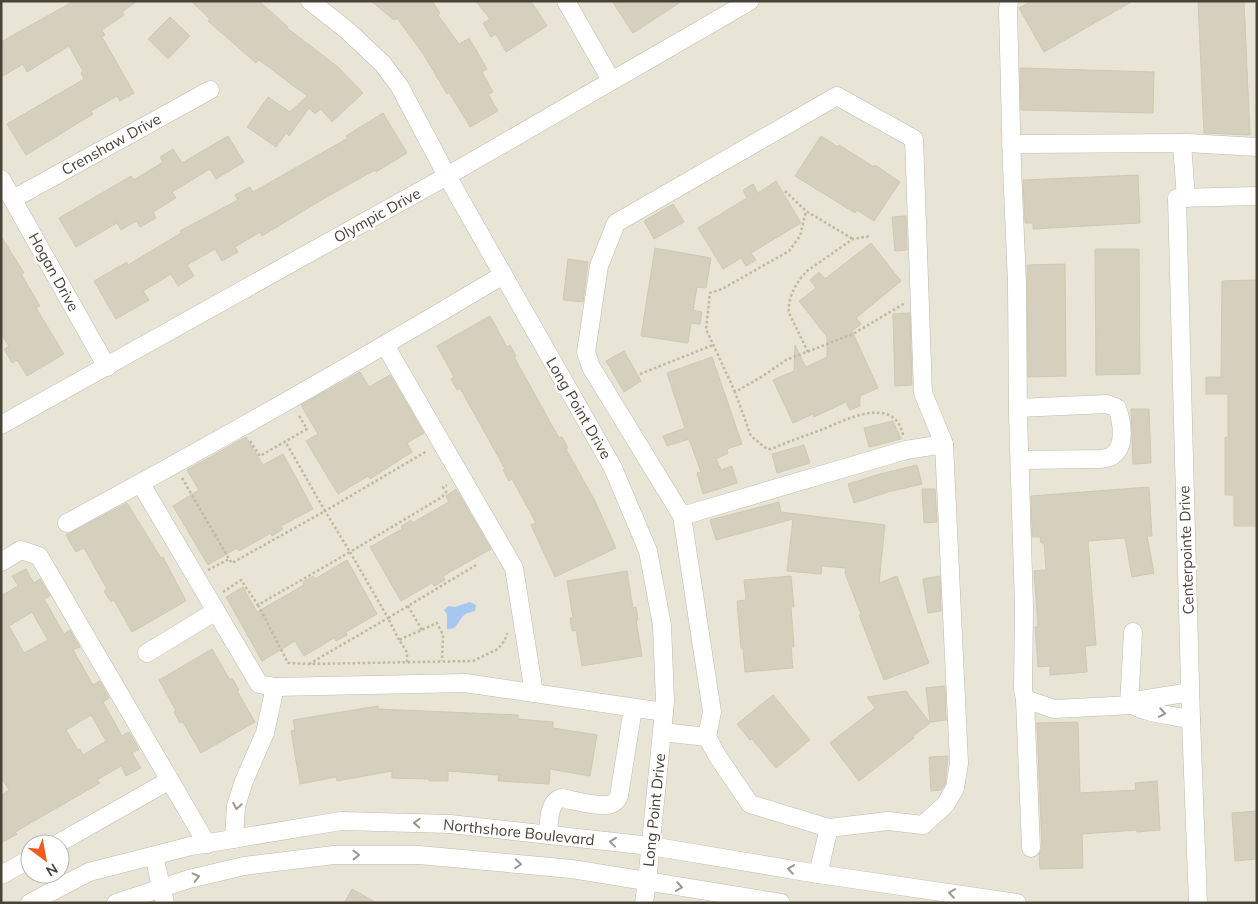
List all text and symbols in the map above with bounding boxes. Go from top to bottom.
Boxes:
street label: Crenshaw Drive [58,109,164,179]
street label: Olympic Drive [330,183,424,247]
street label: Hogan Drive [25,229,83,315]
street label: Long Point Drive [542,354,616,462]
street label: Centerpointe Drive [1174,485,1198,615]
one-way arrow [1157,708,1166,718]
street label: Long Point Drive [639,752,669,868]
one-way arrow [233,802,243,811]
street label: Northshore Boulevard [442,815,596,849]
one-way arrow [413,818,421,829]
north arrow [20,834,70,884]
one-way arrow [609,837,617,848]
one-way arrow [352,850,360,860]
one-way arrow [515,858,523,869]
text: N [43,860,61,880]
one-way arrow [787,865,796,875]
one-way arrow [191,873,199,883]
one-way arrow [675,881,683,891]
one-way arrow [948,888,956,898]

